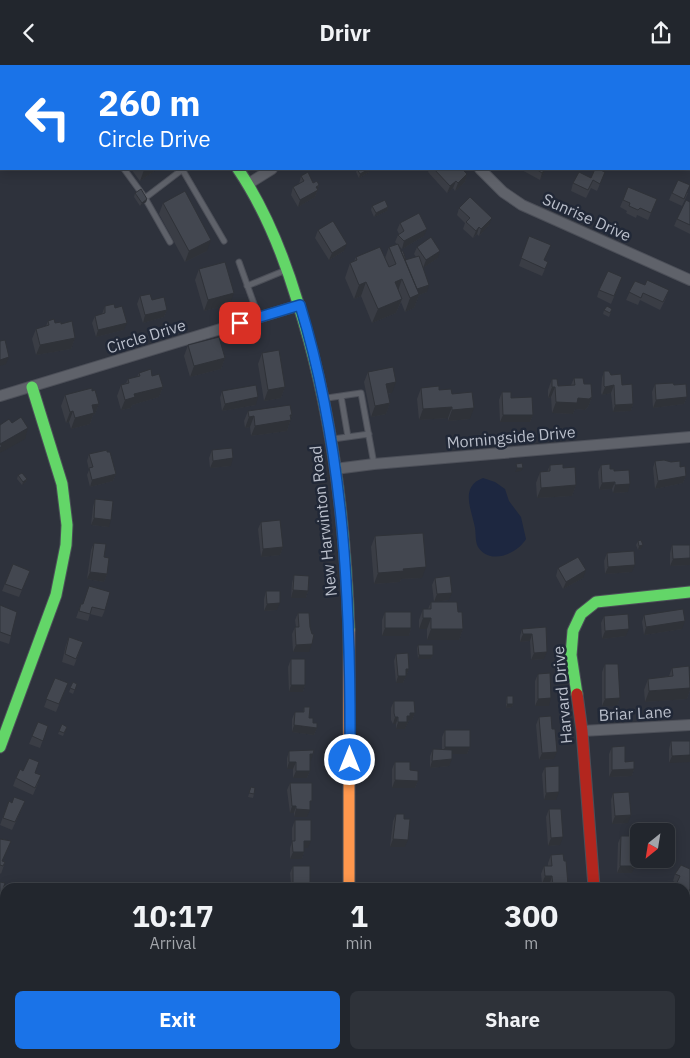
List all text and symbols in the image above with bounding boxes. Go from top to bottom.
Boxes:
text: Drivr [319,18,371,47]
icon: back [15,19,43,47]
icon: share [647,19,675,47]
text: 260 m [98,80,201,126]
icon: left [15,85,80,150]
text: Circle Drive [98,124,211,153]
street label: Sunrise Drive [540,189,635,246]
pin [219,302,261,344]
icon: arrive [226,309,254,337]
street label: Circle Drive [104,314,188,358]
street label: Morningside Drive [446,421,576,453]
street label: New Harwinton Road [305,445,341,597]
street label: Harvard Drive [548,645,576,745]
street label: Briar Lane [598,701,672,725]
position arrow [323,733,375,785]
north arrow [630,823,675,867]
map controls [630,823,675,868]
text: 10:17 [132,896,214,935]
text: 1 [350,896,368,935]
text: 300 [504,896,558,935]
text: Arrival [149,933,196,953]
text: min [345,933,372,953]
text: m [524,933,538,953]
button: Exit [15,991,340,1049]
button: Share [350,991,675,1049]

